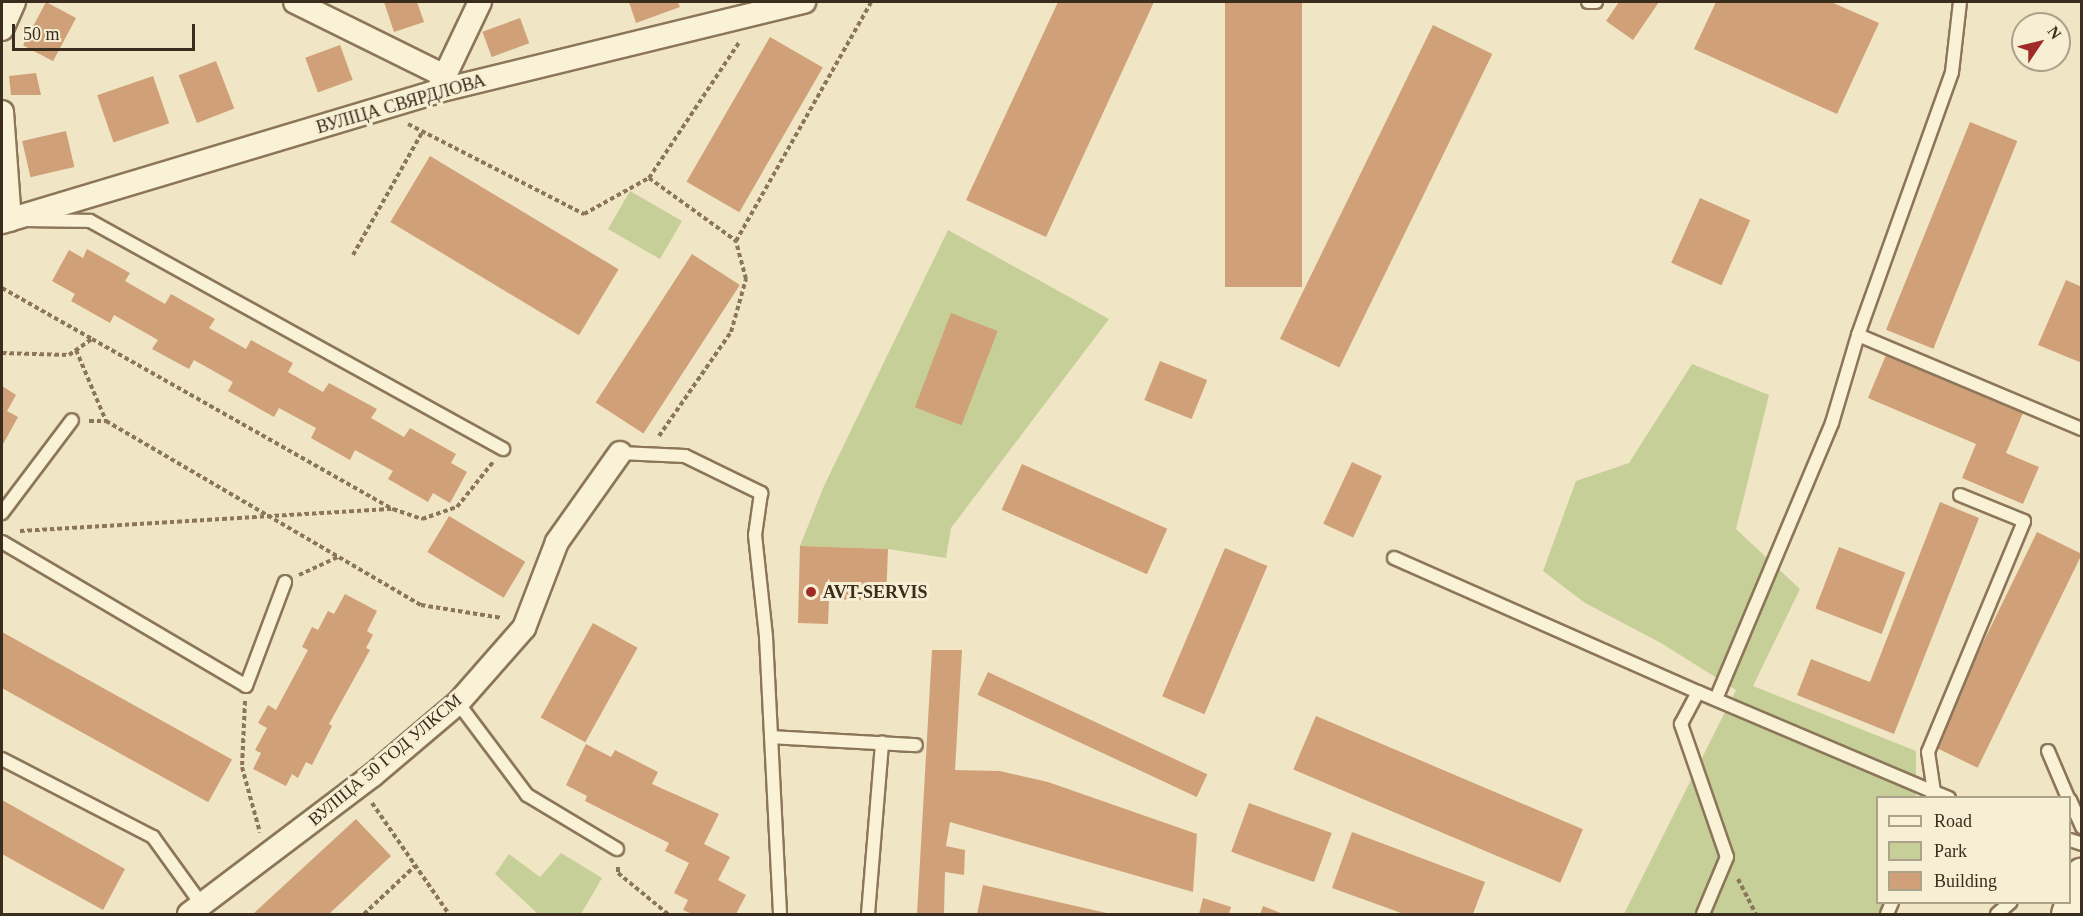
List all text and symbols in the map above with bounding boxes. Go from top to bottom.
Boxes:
scale bar [15,12,198,50]
north arrow [2011,12,2071,72]
text: N [2044,23,2065,42]
text: 50 m [23,24,60,44]
street label: ВУЛІЦА СВЯРДЛОВА [314,69,488,139]
place label: AVT-SERVIS [823,581,927,603]
marker: AVT-SERVIS [804,585,818,599]
street label: ВУЛІЦА 50 ГОД УЛКСМ [304,689,466,831]
legend [1876,796,2071,904]
text: Road [1934,811,1972,831]
text: Park [1934,841,1967,861]
text: Building [1934,871,1997,891]

